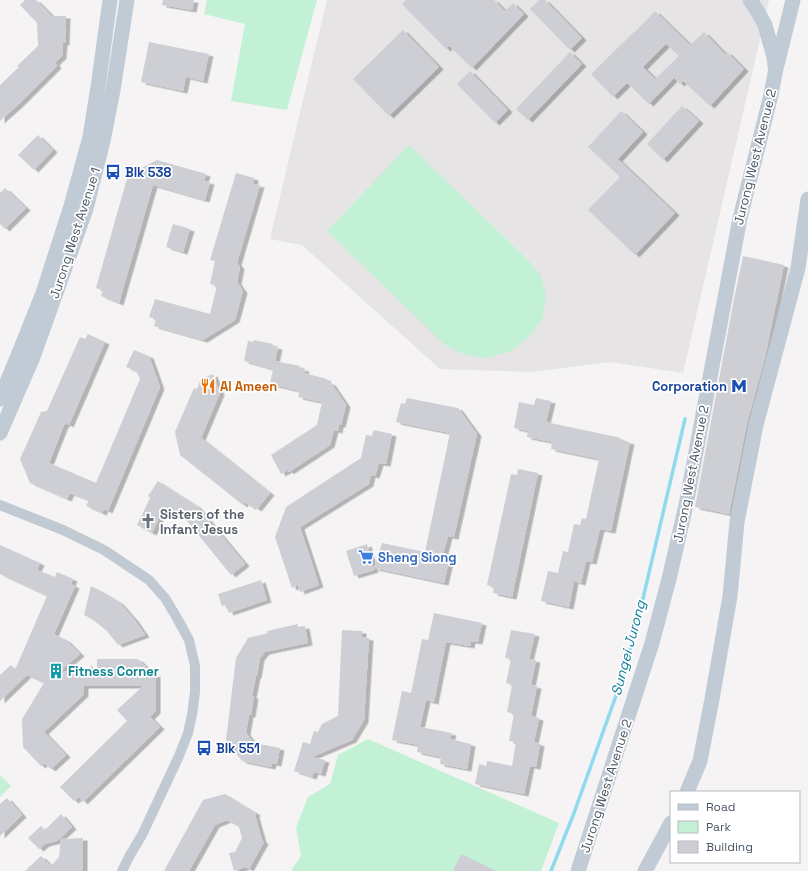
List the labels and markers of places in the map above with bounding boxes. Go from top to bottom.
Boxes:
bus stop icon: Blk 538 [104,163,122,181]
place label: Blk 538 [125,164,171,181]
restaurant icon: Al Ameen [199,377,217,395]
metro station icon: Corporation [730,377,748,395]
place label: Al Ameen [220,378,277,395]
place label: Corporation [652,378,727,395]
place label: Sisters of the Infant Jesus [160,506,244,538]
church icon: Sisters of the Infant Jesus [139,512,157,530]
supermarket icon: Sheng Siong [357,548,375,566]
place label: Sheng Siong [378,549,457,566]
building icon: Fitness Corner [47,662,65,680]
place label: Fitness Corner [68,663,159,680]
bus stop icon: Blk 551 [195,739,213,757]
place label: Blk 551 [216,740,260,757]

